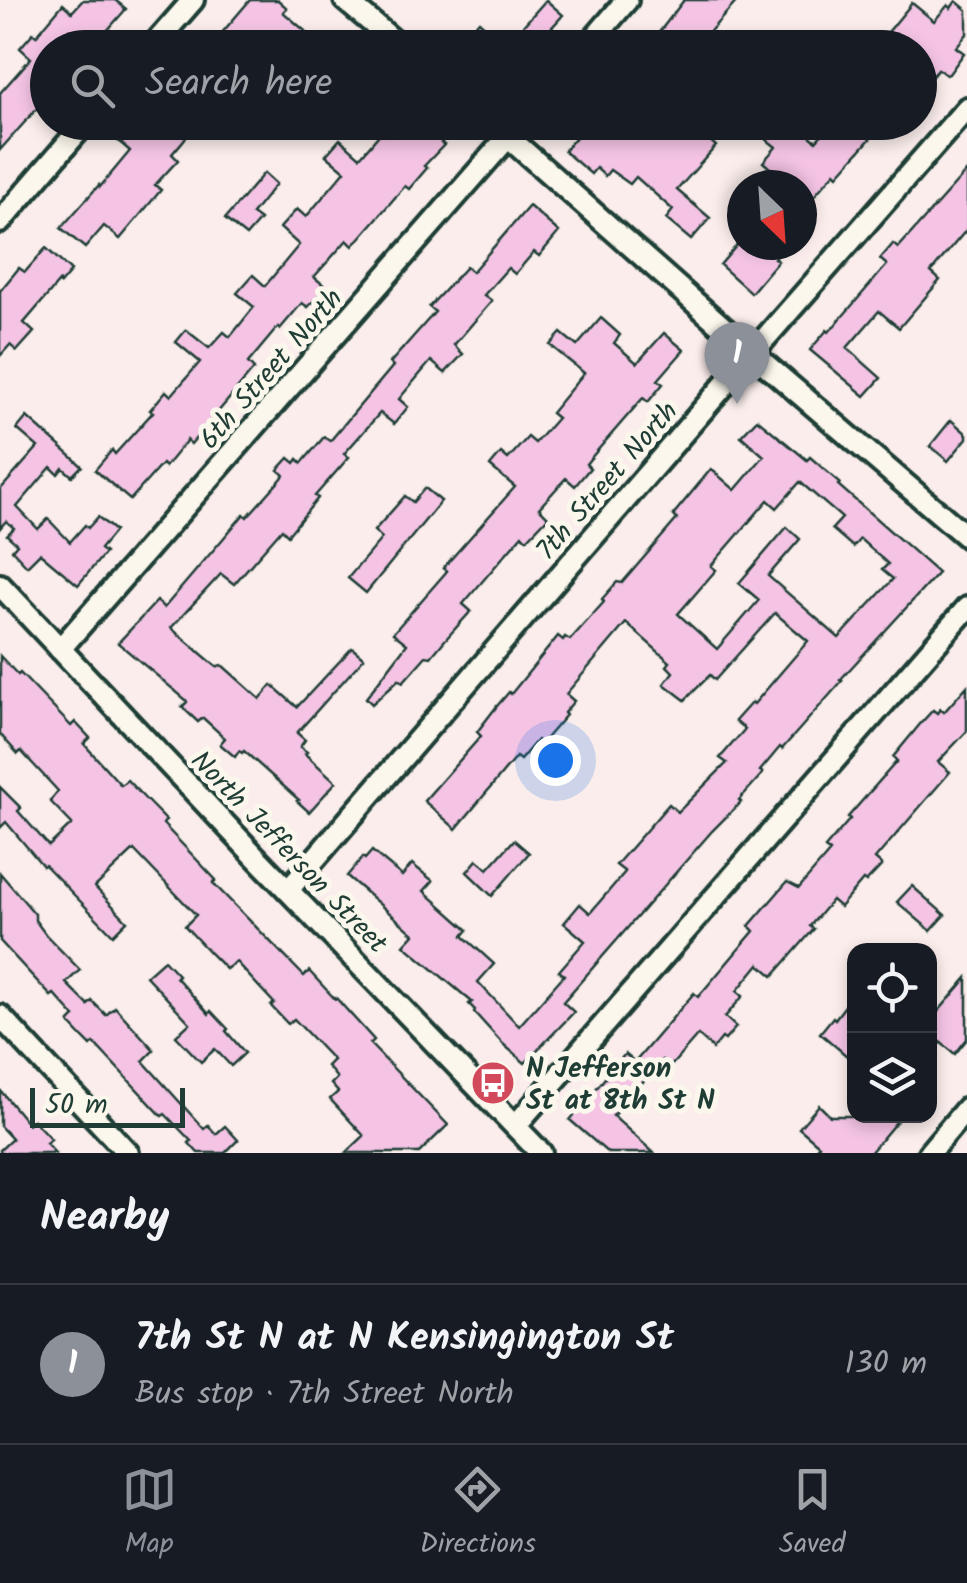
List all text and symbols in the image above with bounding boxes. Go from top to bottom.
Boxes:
search box [30,30,937,140]
text: Search here [145,55,332,115]
icon: search [65,58,120,113]
north arrow [727,170,817,260]
street label: 6th Street North [189,279,355,460]
pin: 1 [704,322,770,404]
street label: 7th Street North [526,392,690,571]
your location [530,735,581,786]
street label: North Jefferson Street [179,741,398,966]
map controls [847,943,937,1123]
button: locate [847,943,937,1033]
button: layers [847,1033,937,1123]
place label: N Jefferson St at 8th St N [526,1047,715,1124]
bus stop icon: N Jefferson St at 8th St N [470,1060,516,1106]
scale bar [30,1083,185,1128]
text: 50 m [45,1083,108,1128]
text: Nearby [40,1185,169,1252]
text: 7th St N at N Kensingington St [135,1309,674,1369]
text: 1 [68,1339,77,1390]
text: 130 m [844,1339,927,1390]
text: Bus stop · 7th Street North [135,1369,514,1420]
tab: Map [122,1462,177,1567]
tab: Directions [420,1462,536,1567]
tab: Saved [779,1462,845,1567]

